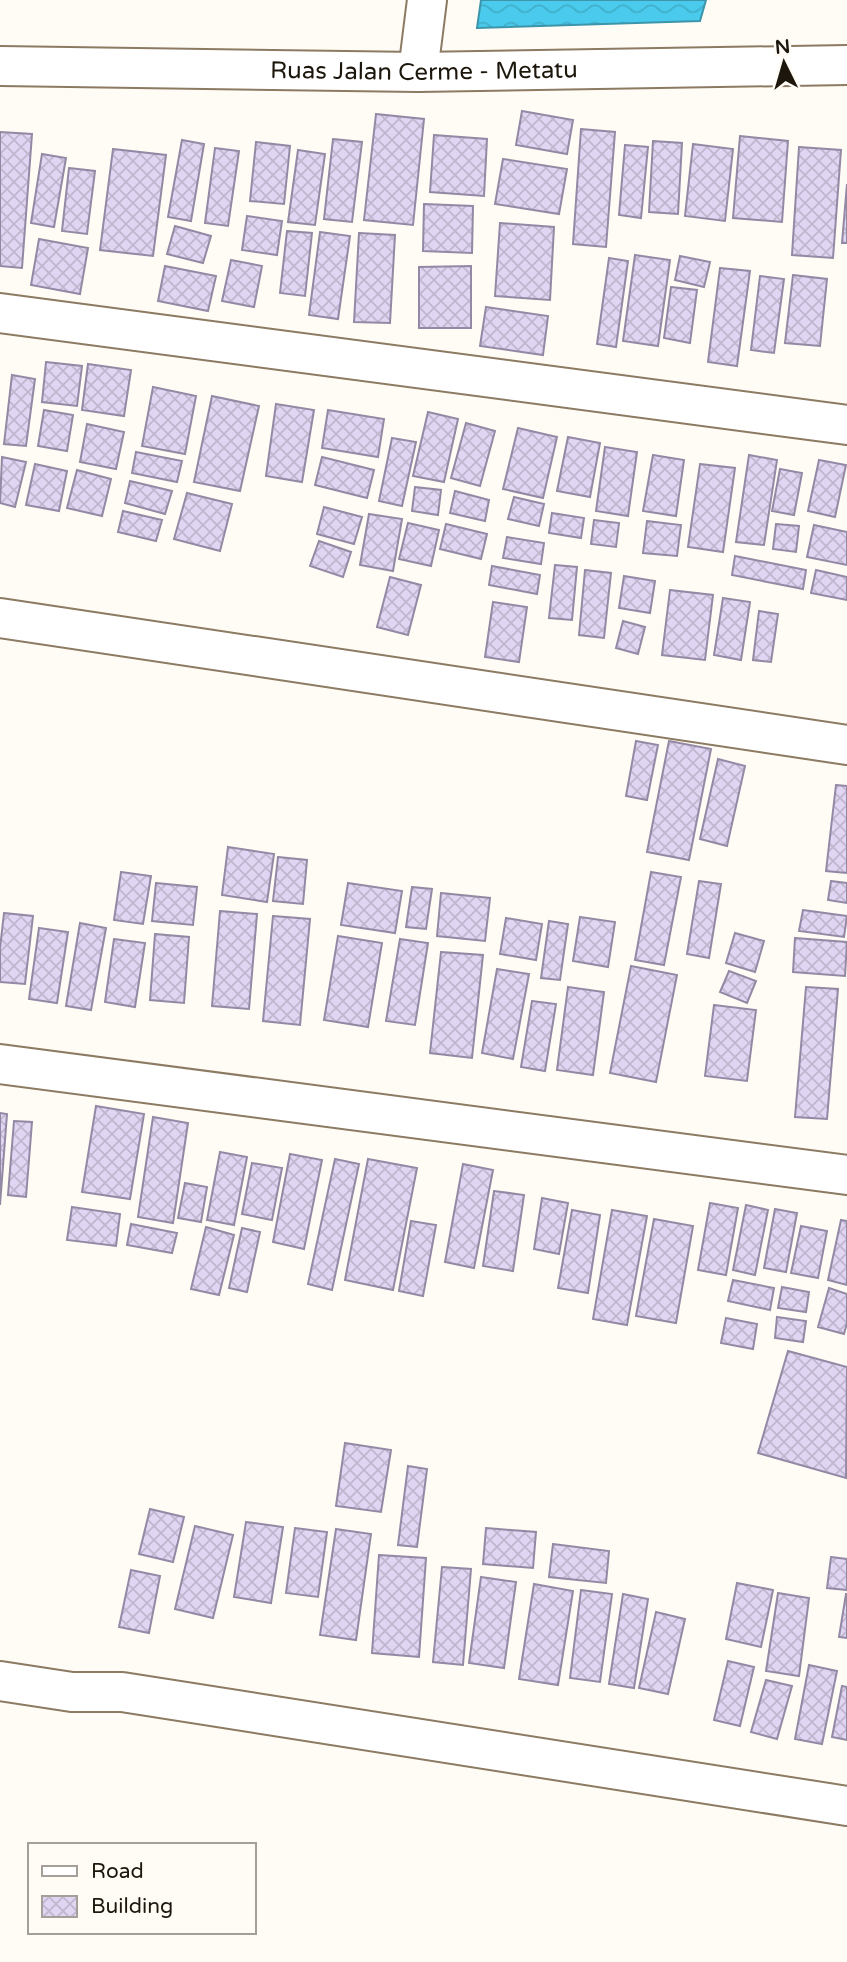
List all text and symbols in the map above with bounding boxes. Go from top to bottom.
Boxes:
north arrow [749,28,819,98]
text: N [774,35,791,59]
street label: Ruas Jalan Cerme - Metatu [270,55,578,87]
legend [28,1843,256,1934]
text: Road [91,1859,144,1884]
text: Building [91,1894,173,1919]

